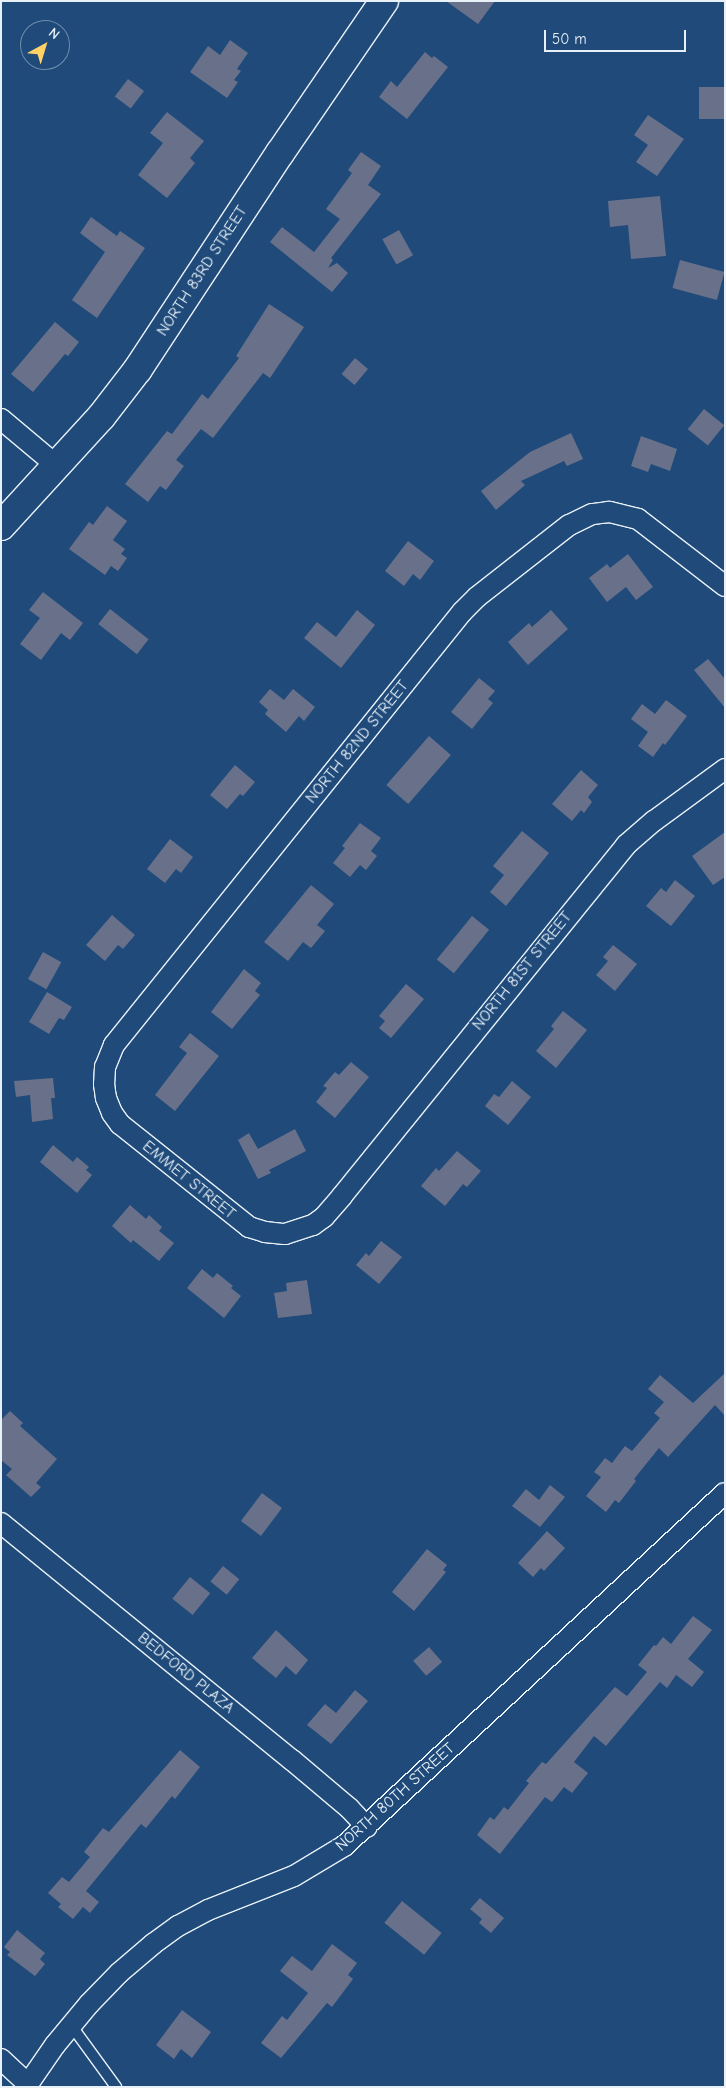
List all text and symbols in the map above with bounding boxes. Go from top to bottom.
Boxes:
north arrow [20,20,70,70]
scale bar [546,20,688,52]
text: N [45,24,63,43]
text: 50 m [552,30,587,48]
street label: NORTH 83RD STREET [153,202,251,340]
street label: NORTH 82ND STREET [302,677,412,807]
street label: NORTH 81ST STREET [468,908,576,1034]
street label: EMMET STREET [139,1137,239,1223]
street label: BEDFORD PLAZA [134,1628,238,1718]
street label: NORTH 80TH STREET [332,1739,458,1855]

